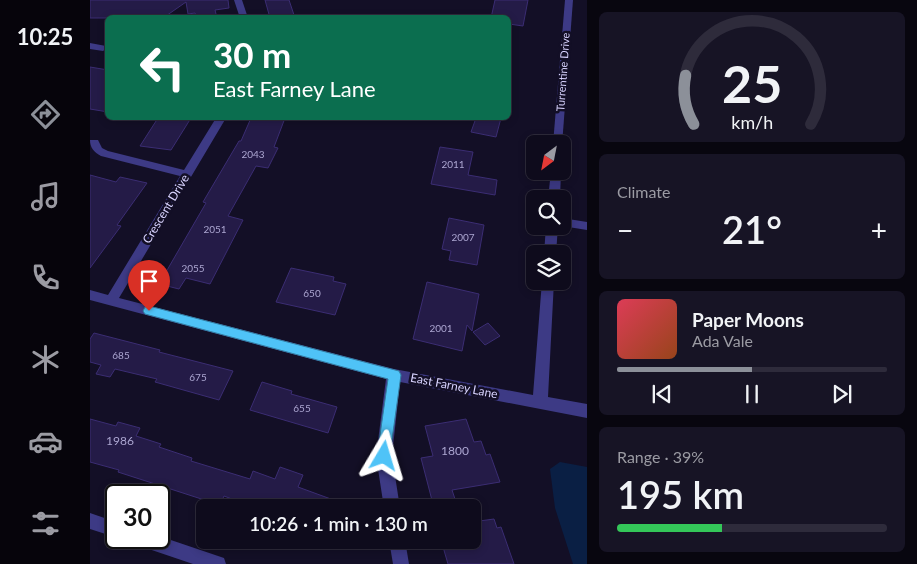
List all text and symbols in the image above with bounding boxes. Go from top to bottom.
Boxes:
text: 10:25 [17,23,73,50]
street label: Turrentine Drive [553,32,572,112]
text: 30 m [213,33,291,75]
icon: left [130,35,195,100]
text: 25 [722,52,782,114]
text: East Farney Lane [213,75,376,102]
icon: directions [28,97,63,132]
text: km/h [731,111,773,133]
north arrow [526,135,571,180]
map controls [526,135,571,290]
house number: 2043 [241,148,265,160]
house number: 2011 [441,158,465,170]
street label: Crescent Drive [139,171,192,246]
icon: music [28,179,63,214]
text: Climate [617,182,670,201]
button: search [526,190,571,235]
text: 21° [722,206,782,252]
text: − [617,213,633,247]
text: + [871,213,887,247]
house number: 2051 [203,223,227,235]
house number: 2007 [451,231,475,243]
button: layers [526,245,571,290]
icon: phone [28,260,63,295]
pin [128,260,170,311]
house number: 2055 [181,262,205,274]
icon: arrive [135,267,163,295]
house number: 650 [303,287,321,299]
text: Paper Moons [692,308,804,331]
house number: 2001 [429,322,453,334]
text: Ada Vale [692,331,753,350]
icon: climate [28,342,63,377]
house number: 685 [112,349,130,361]
street label: East Farney Lane [409,370,499,401]
house number: 675 [189,371,207,383]
icon: previous [648,380,676,408]
icon: pause [738,380,766,408]
icon: next [828,380,856,408]
house number: 655 [293,402,311,414]
icon: car [28,424,63,459]
position arrow [357,429,409,481]
house number: 1986 [106,433,134,448]
house number: 1800 [441,443,469,458]
text: Range · 39% [617,447,704,466]
text: 195 km [617,471,744,517]
speed limit sign: 30 [105,484,170,549]
icon: filters [28,506,63,541]
text: 10:26 · 1 min · 130 m [249,512,428,535]

